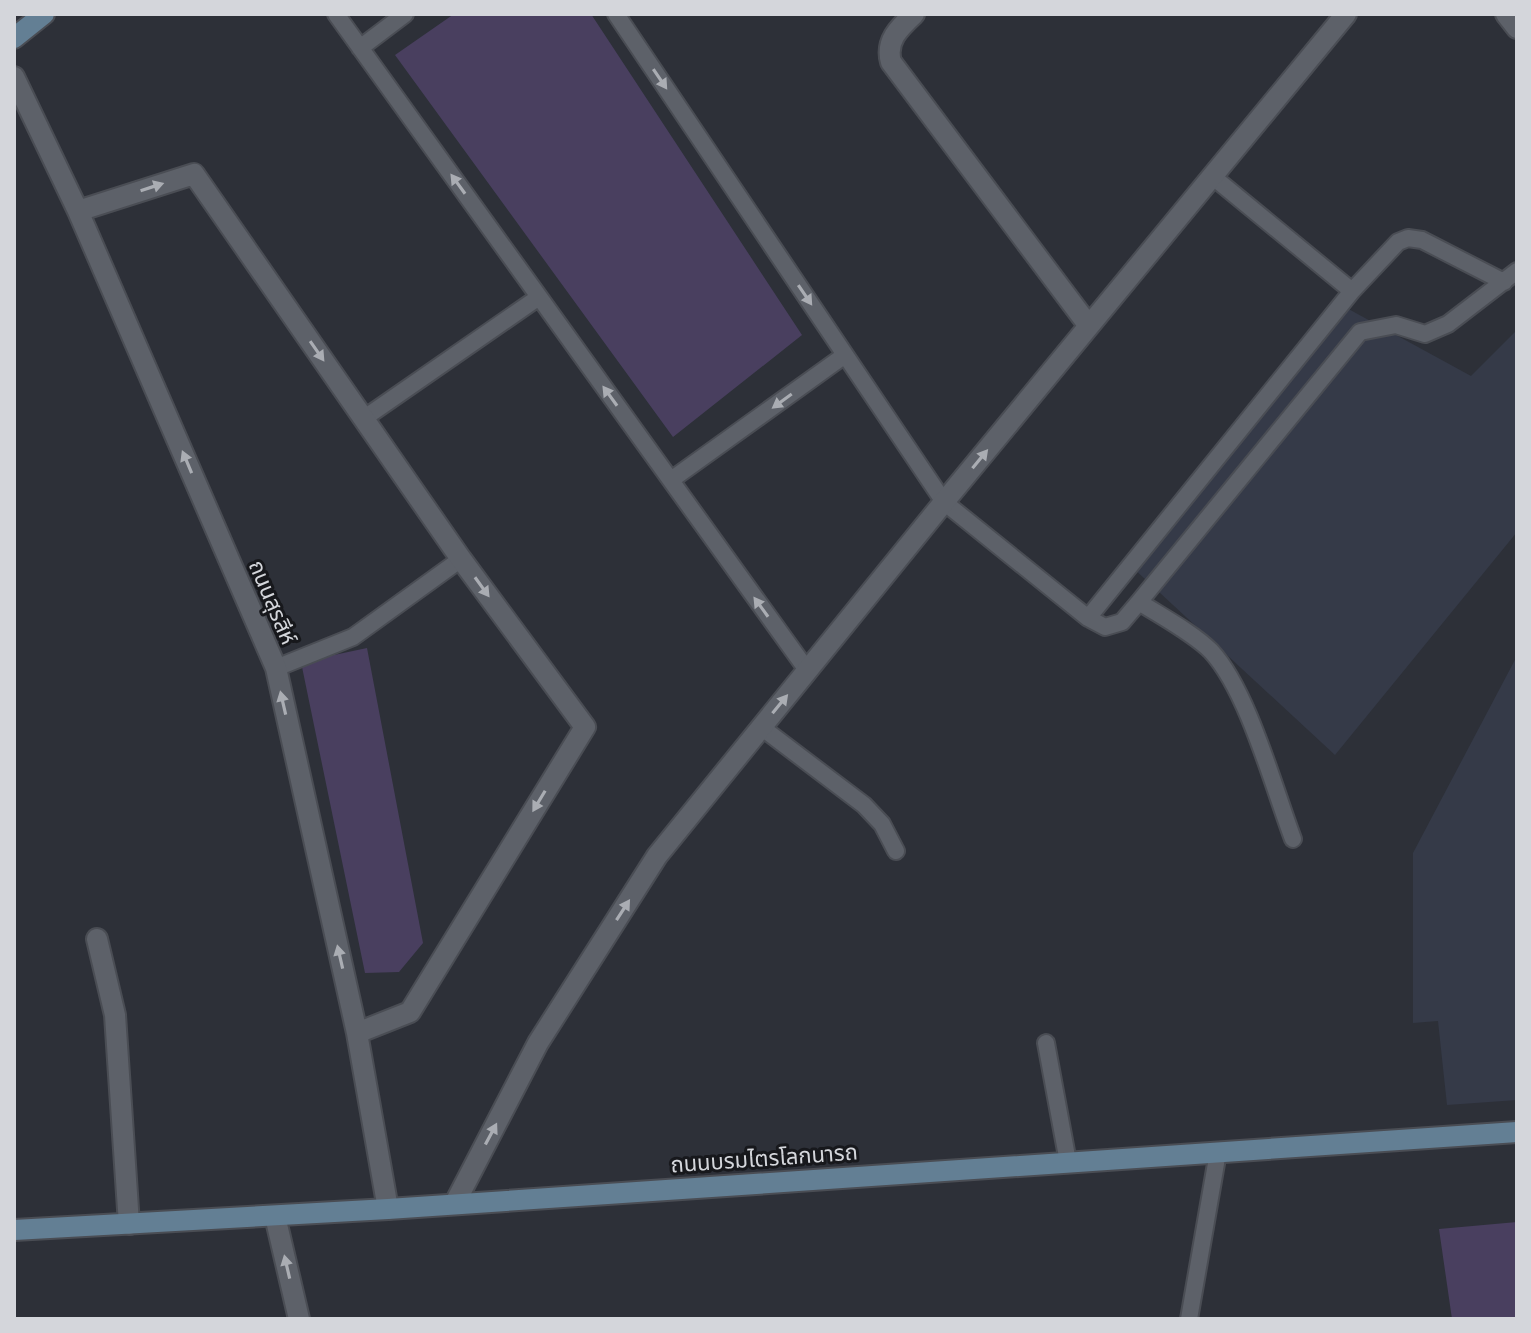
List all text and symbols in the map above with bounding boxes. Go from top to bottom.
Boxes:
one-way arrow [652,68,667,89]
one-way arrow [451,174,466,195]
one-way arrow [141,181,165,193]
one-way arrow [797,284,812,305]
one-way arrow [309,341,324,362]
one-way arrow [603,385,618,406]
one-way arrow [772,392,792,408]
one-way arrow [971,449,988,469]
one-way arrow [180,450,193,474]
street label: ถนนสุรสีห์ [240,554,306,650]
one-way arrow [474,577,489,598]
one-way arrow [753,596,769,618]
one-way arrow [276,690,289,715]
one-way arrow [771,694,788,714]
one-way arrow [533,790,547,812]
one-way arrow [615,900,630,921]
one-way arrow [333,944,346,969]
one-way arrow [483,1123,497,1145]
street label: ถนนบรมไตรโลกนารถ [669,1134,859,1182]
one-way arrow [280,1255,293,1280]

